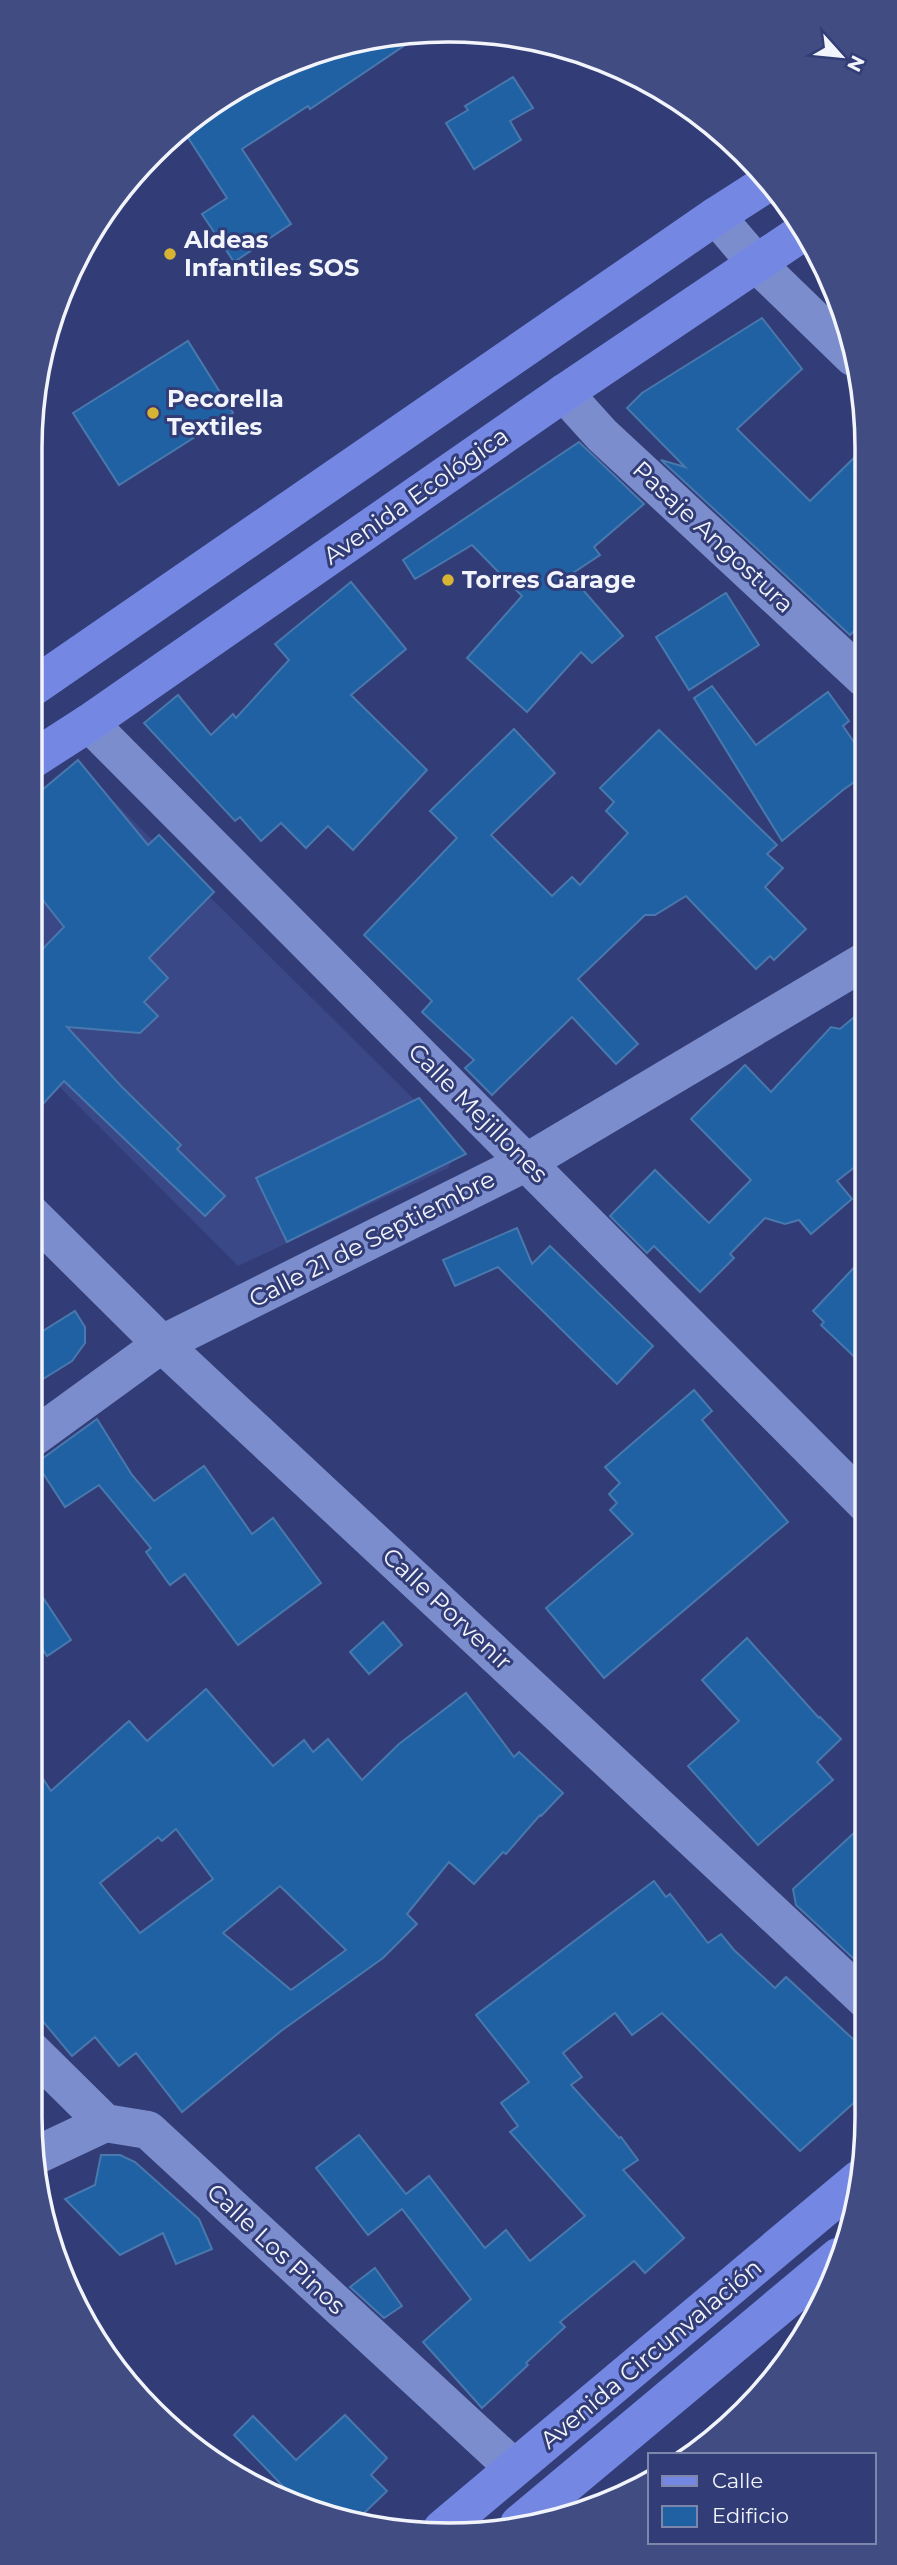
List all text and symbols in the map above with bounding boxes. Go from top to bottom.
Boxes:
north arrow [806,21,876,91]
text: N [842,51,869,76]
place label: Aldeas Infantiles SOS [183,225,359,282]
marker: Aldeas Infantiles SOS [162,246,178,262]
place label: Pecorella Textiles [167,384,284,441]
marker: Pecorella Textiles [145,405,161,421]
street label: Avenida Ecológica [318,421,514,570]
street label: Pasaje Angostura [627,455,800,619]
place label: Torres Garage [462,565,636,594]
marker: Torres Garage [440,572,456,588]
street label: Calle Mejillones [403,1037,554,1188]
street label: Calle 21 de Septiembre [244,1164,500,1313]
street label: Calle Porvenir [377,1541,518,1676]
street label: Calle Los Pinos [201,2177,351,2320]
street label: Avenida Circunvalación [534,2253,767,2455]
legend [648,2453,876,2544]
text: Calle [712,2468,763,2493]
text: Edificio [712,2503,789,2528]

